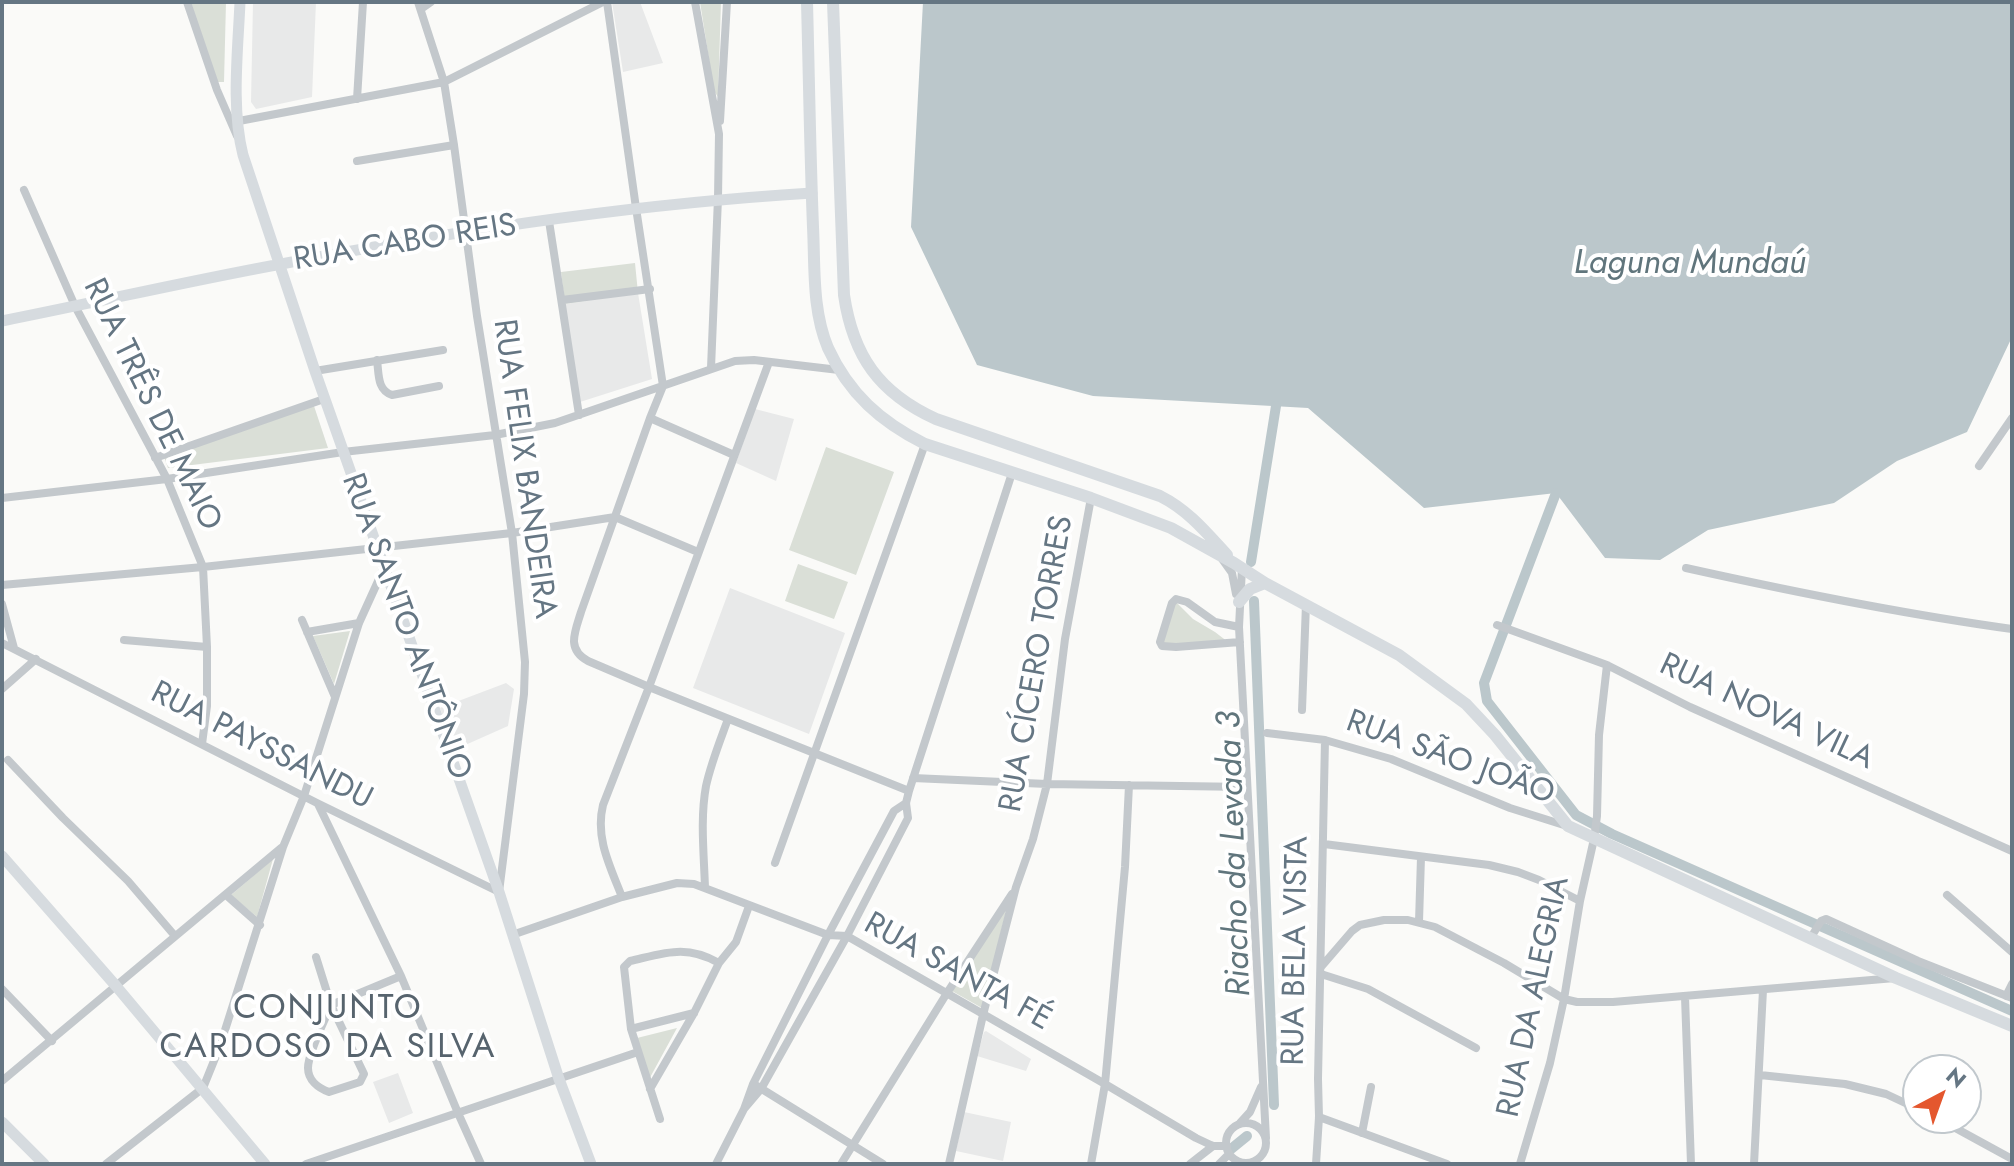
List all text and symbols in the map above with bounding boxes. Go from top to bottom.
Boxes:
street label: RUA CABO REIS [291,207,519,281]
water label: Laguna Mundaú [1574,245,1806,285]
street label: RUA TRÊS DE MAIO [73,273,229,537]
street label: RUA FELIX BANDEIRA [483,317,563,621]
street label: RUA SANTO ANTÔNIO [332,469,478,785]
street label: RUA CÍCERO TORRES [993,513,1083,815]
street label: RUA NOVA VILA [1653,647,1879,779]
street label: RUA PAYSSANDU [144,675,378,819]
street label: RUA SÃO JOÃO [1341,704,1559,814]
water label: Riacho da Levada 3 [1211,711,1261,997]
street label: RUA BELA VISTA [1276,836,1318,1066]
street label: RUA DA ALEGRIA [1491,873,1579,1121]
street label: RUA SANTA FÉ [857,906,1057,1040]
district label: CONJUNTO CARDOSO DA SILVA [159,990,497,1070]
north arrow [1902,1054,1982,1134]
text: N [1939,1060,1974,1095]

